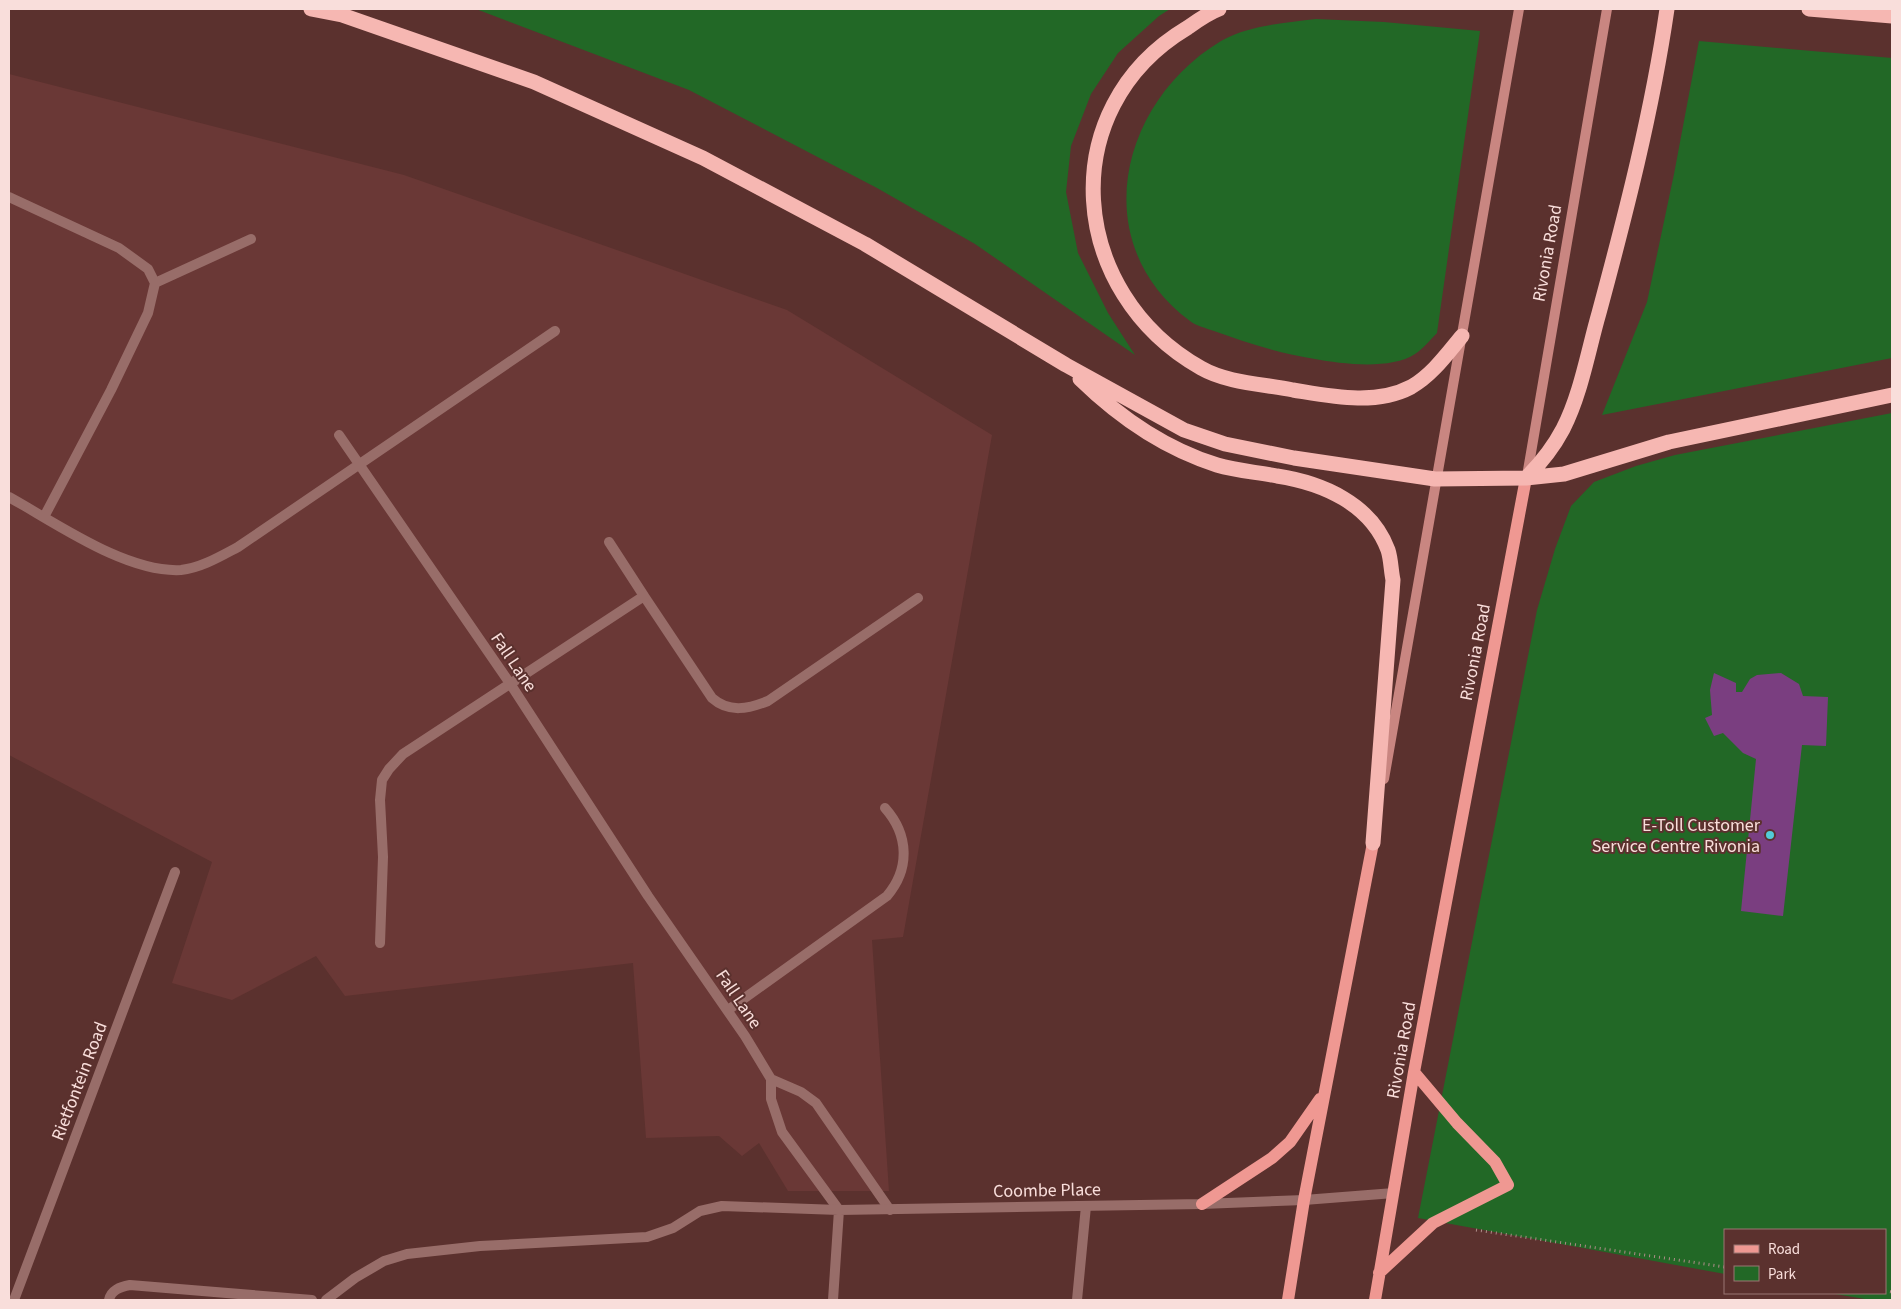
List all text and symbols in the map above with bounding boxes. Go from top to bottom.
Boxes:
street label: Rivonia Road [1527,202,1568,304]
street label: Rivonia Road [1454,601,1497,703]
street label: Fall Lane [485,628,543,697]
place label: E-Toll Customer Service Centre Rivonia [1592,813,1761,859]
marker: E-Toll Customer Service Centre Rivonia [1764,829,1776,841]
street label: Fall Lane [710,965,768,1034]
street label: Rivonia Road [1381,999,1422,1101]
street label: Rietfontein Road [45,1018,114,1144]
street label: Coombe Place [993,1177,1101,1204]
legend [1724,1229,1886,1294]
text: Road [1768,1239,1800,1260]
text: Park [1768,1264,1797,1285]

